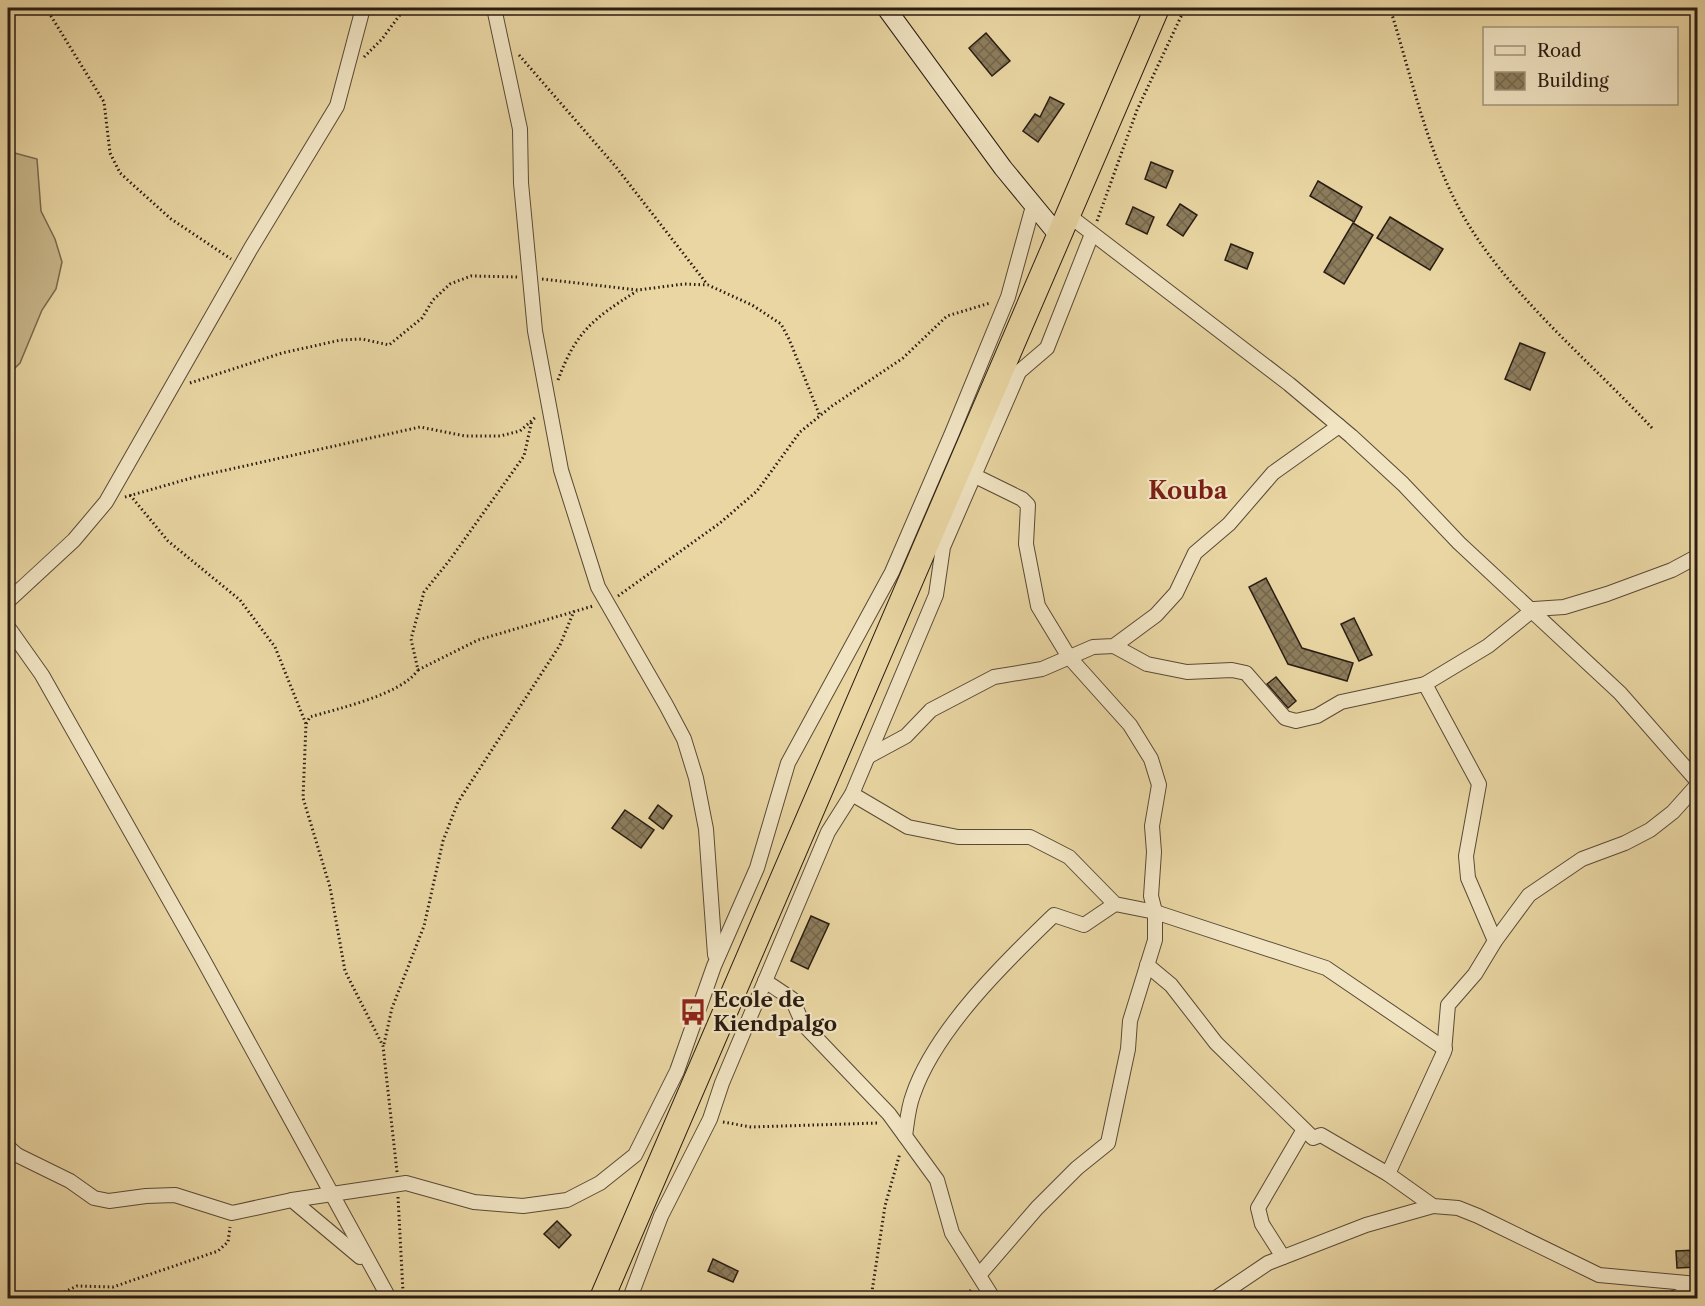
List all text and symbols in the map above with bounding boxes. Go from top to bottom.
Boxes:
legend [1483,27,1678,105]
text: Road [1537,40,1582,62]
text: Building [1537,70,1609,92]
district label: Kouba [1148,476,1229,505]
place label: Ecole de Kiendpalgo [713,987,837,1036]
bus stop icon: Ecole de Kiendpalgo [678,997,708,1027]

